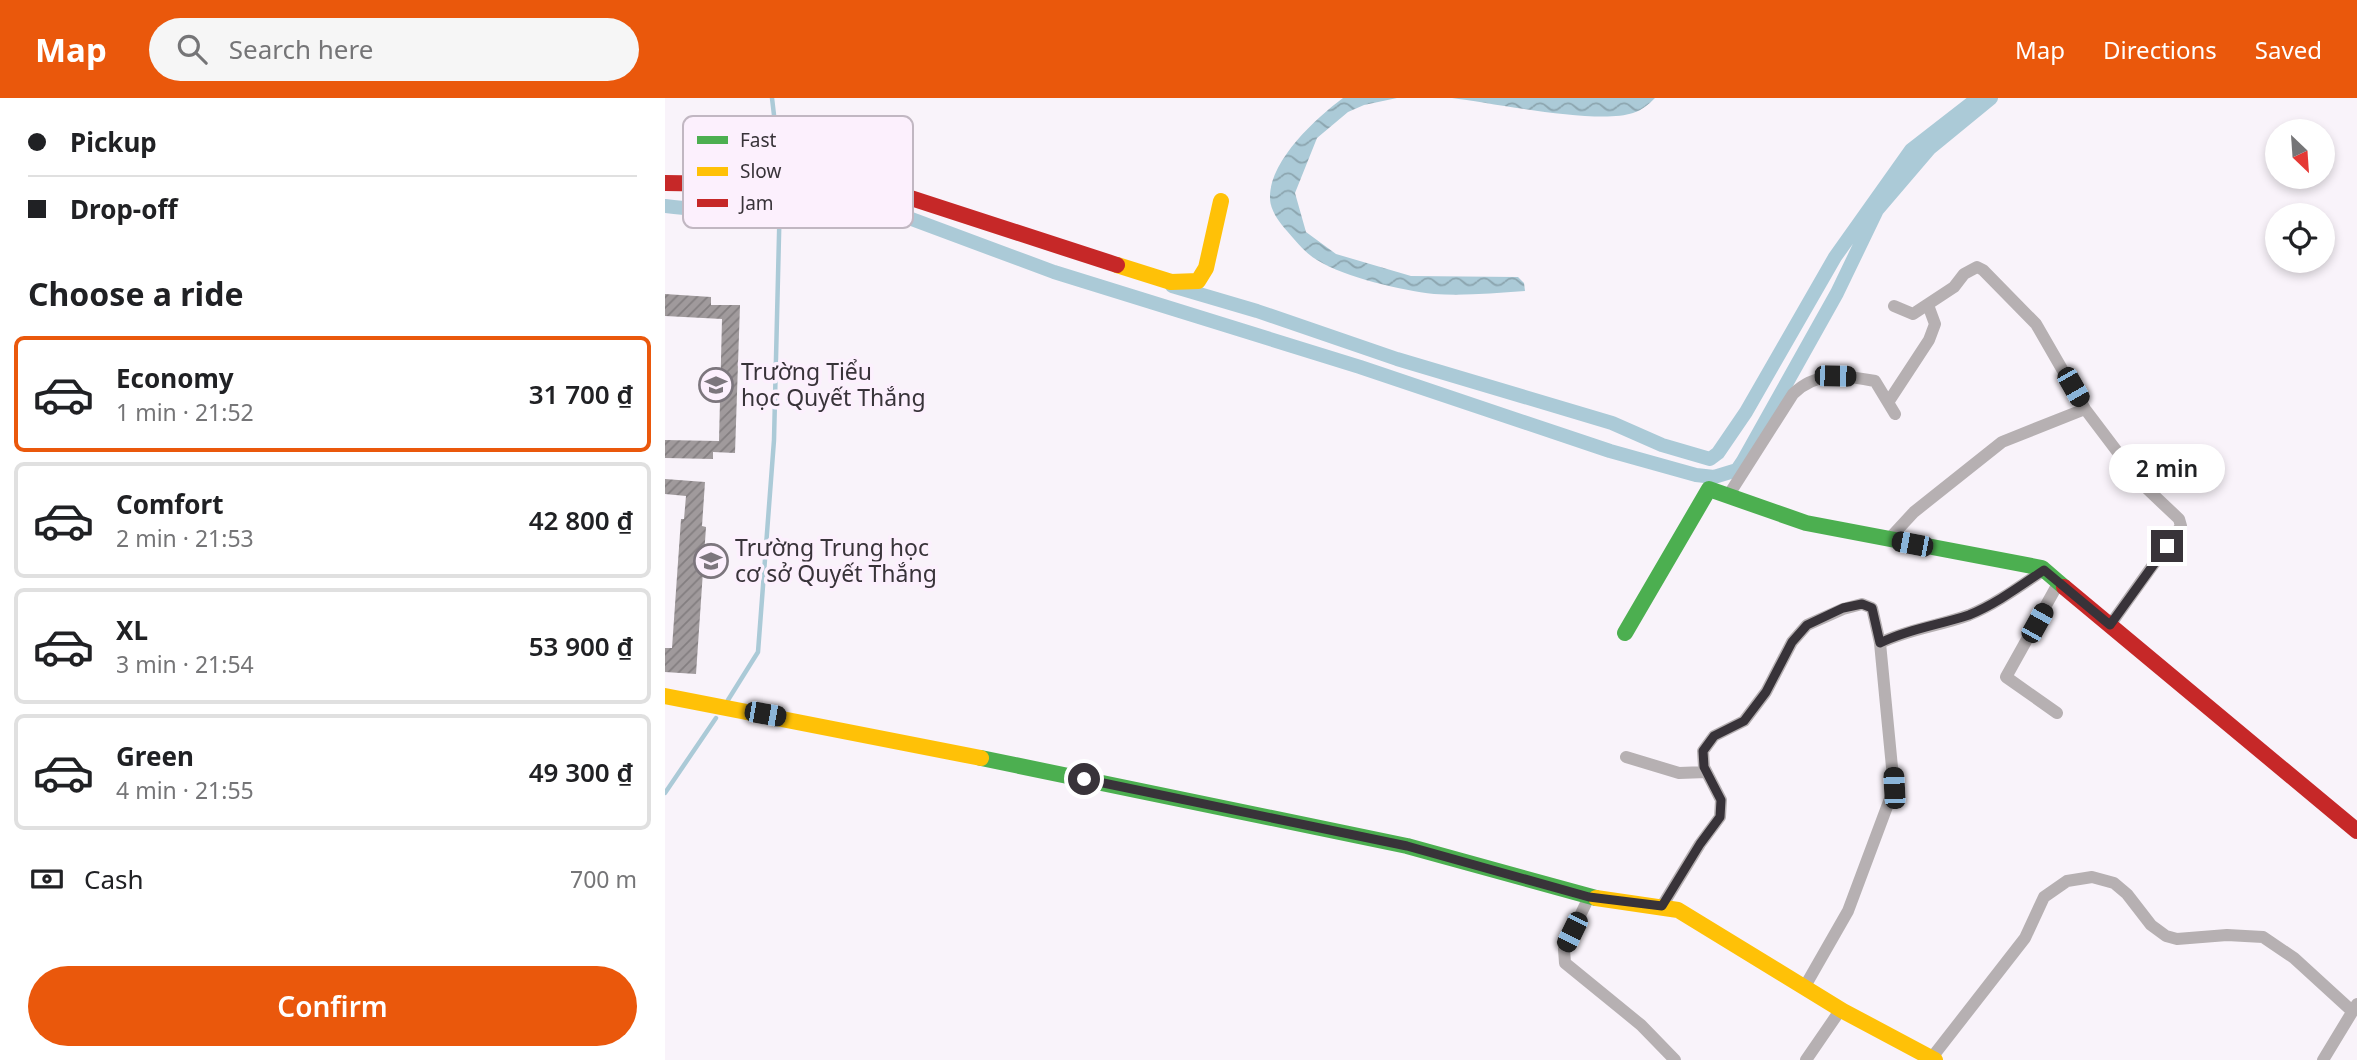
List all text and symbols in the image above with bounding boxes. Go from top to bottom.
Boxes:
search box [149,18,639,81]
text: Map [35,27,107,72]
icon: search [173,30,211,68]
text: Search here [229,31,373,67]
text: Map [2015,33,2065,66]
text: Directions [2103,33,2217,66]
text: Saved [2255,33,2322,66]
legend [683,116,913,228]
north arrow [2265,119,2335,189]
map controls [2265,119,2335,273]
text: Pickup [70,124,157,160]
text: Fast [740,127,777,153]
text: Slow [740,158,781,184]
text: Jam [738,190,774,216]
text: Drop-off [70,191,177,227]
button: locate [2265,203,2335,273]
text: Choose a ride [28,272,244,315]
place label: Trường Tiểu học Quyết Thắng [741,355,926,413]
text: Economy [116,360,234,396]
icon: car [32,363,95,426]
car [2054,364,2093,410]
car [1814,365,1857,387]
school or university icon: Trường Tiểu học Quyết Thắng [697,366,735,404]
text: 31 700 ₫ [529,376,633,412]
text: 1 min · 21:52 [116,396,254,428]
callout: 2 min [2109,444,2225,494]
text: 2 min [2136,452,2198,484]
text: Comfort [116,486,224,522]
icon: car [32,489,95,552]
text: 42 800 ₫ [529,502,633,538]
text: 2 min · 21:53 [116,522,254,554]
car [1890,530,1935,558]
route end [2151,530,2183,562]
place label: Trường Trung học cơ sở Quyết Thắng [735,531,937,589]
school or university icon: Trường Trung học cơ sở Quyết Thắng [692,542,730,580]
car [2018,600,2057,646]
text: XL [116,612,148,648]
icon: car [32,615,95,678]
text: 53 900 ₫ [529,628,633,664]
text: 3 min · 21:54 [116,648,254,680]
car [743,700,788,728]
text: Green [116,738,194,774]
icon: car [32,741,95,804]
text: 49 300 ₫ [529,754,633,790]
route start [1068,763,1100,795]
car [1883,766,1906,810]
text: 4 min · 21:55 [116,774,254,806]
icon: cash [28,860,66,898]
text: Cash [84,861,144,897]
text: 700 m [570,863,637,895]
car [1554,909,1591,955]
button: Confirm [28,966,637,1046]

